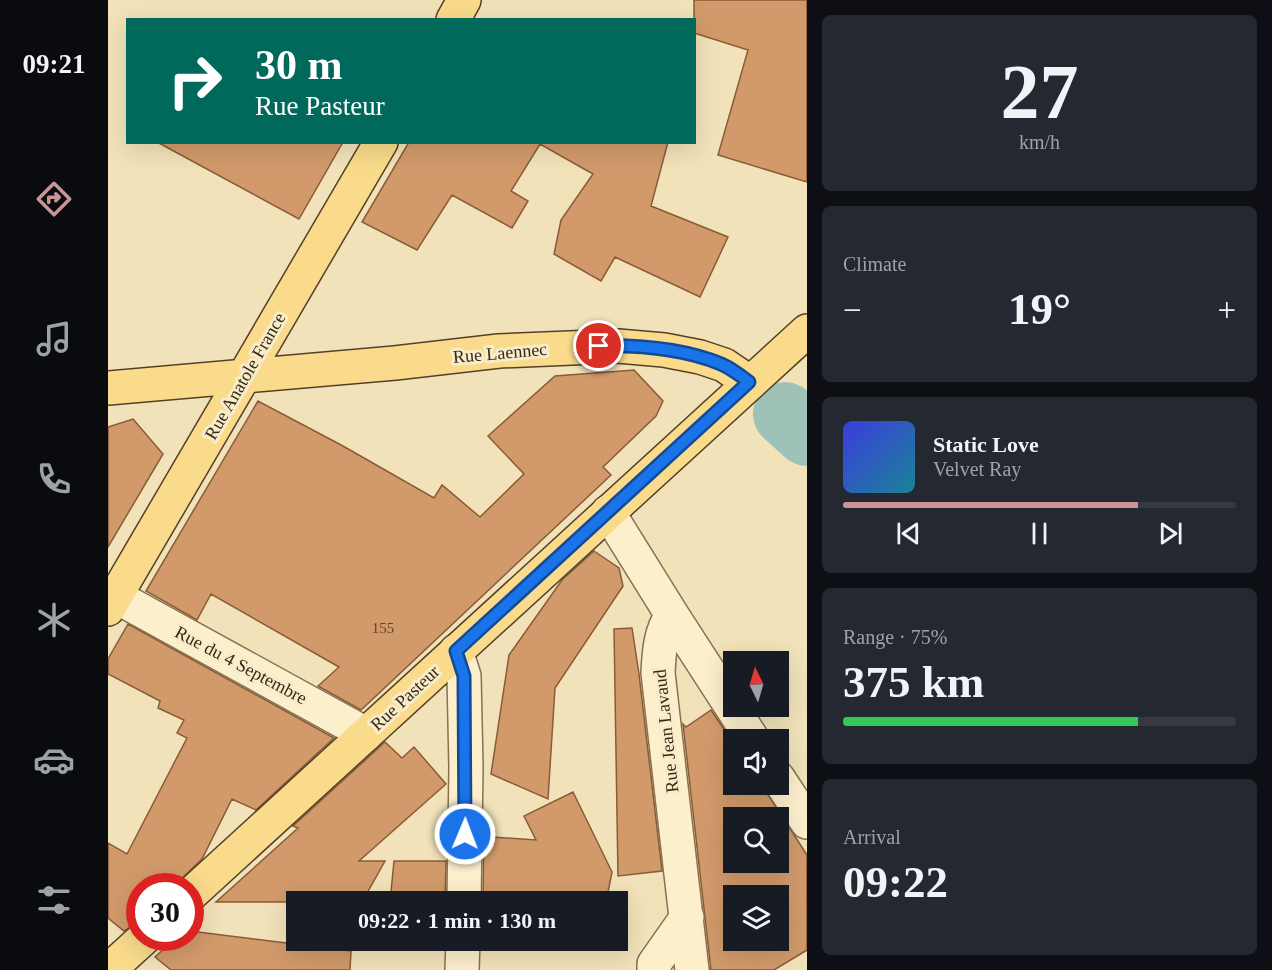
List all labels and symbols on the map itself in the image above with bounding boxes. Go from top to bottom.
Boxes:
street label: Rue Anatole France [201,309,289,443]
pin [573,320,624,371]
street label: Rue Laennec [452,339,548,367]
house number: 155 [372,620,394,636]
street label: Rue du 4 Septembre [172,622,310,708]
north arrow [723,651,789,717]
street label: Rue Pasteur [367,661,443,735]
street label: Rue Jean Lavaud [650,668,682,794]
position arrow [433,802,497,866]
speed limit sign: 30 [126,873,204,951]

